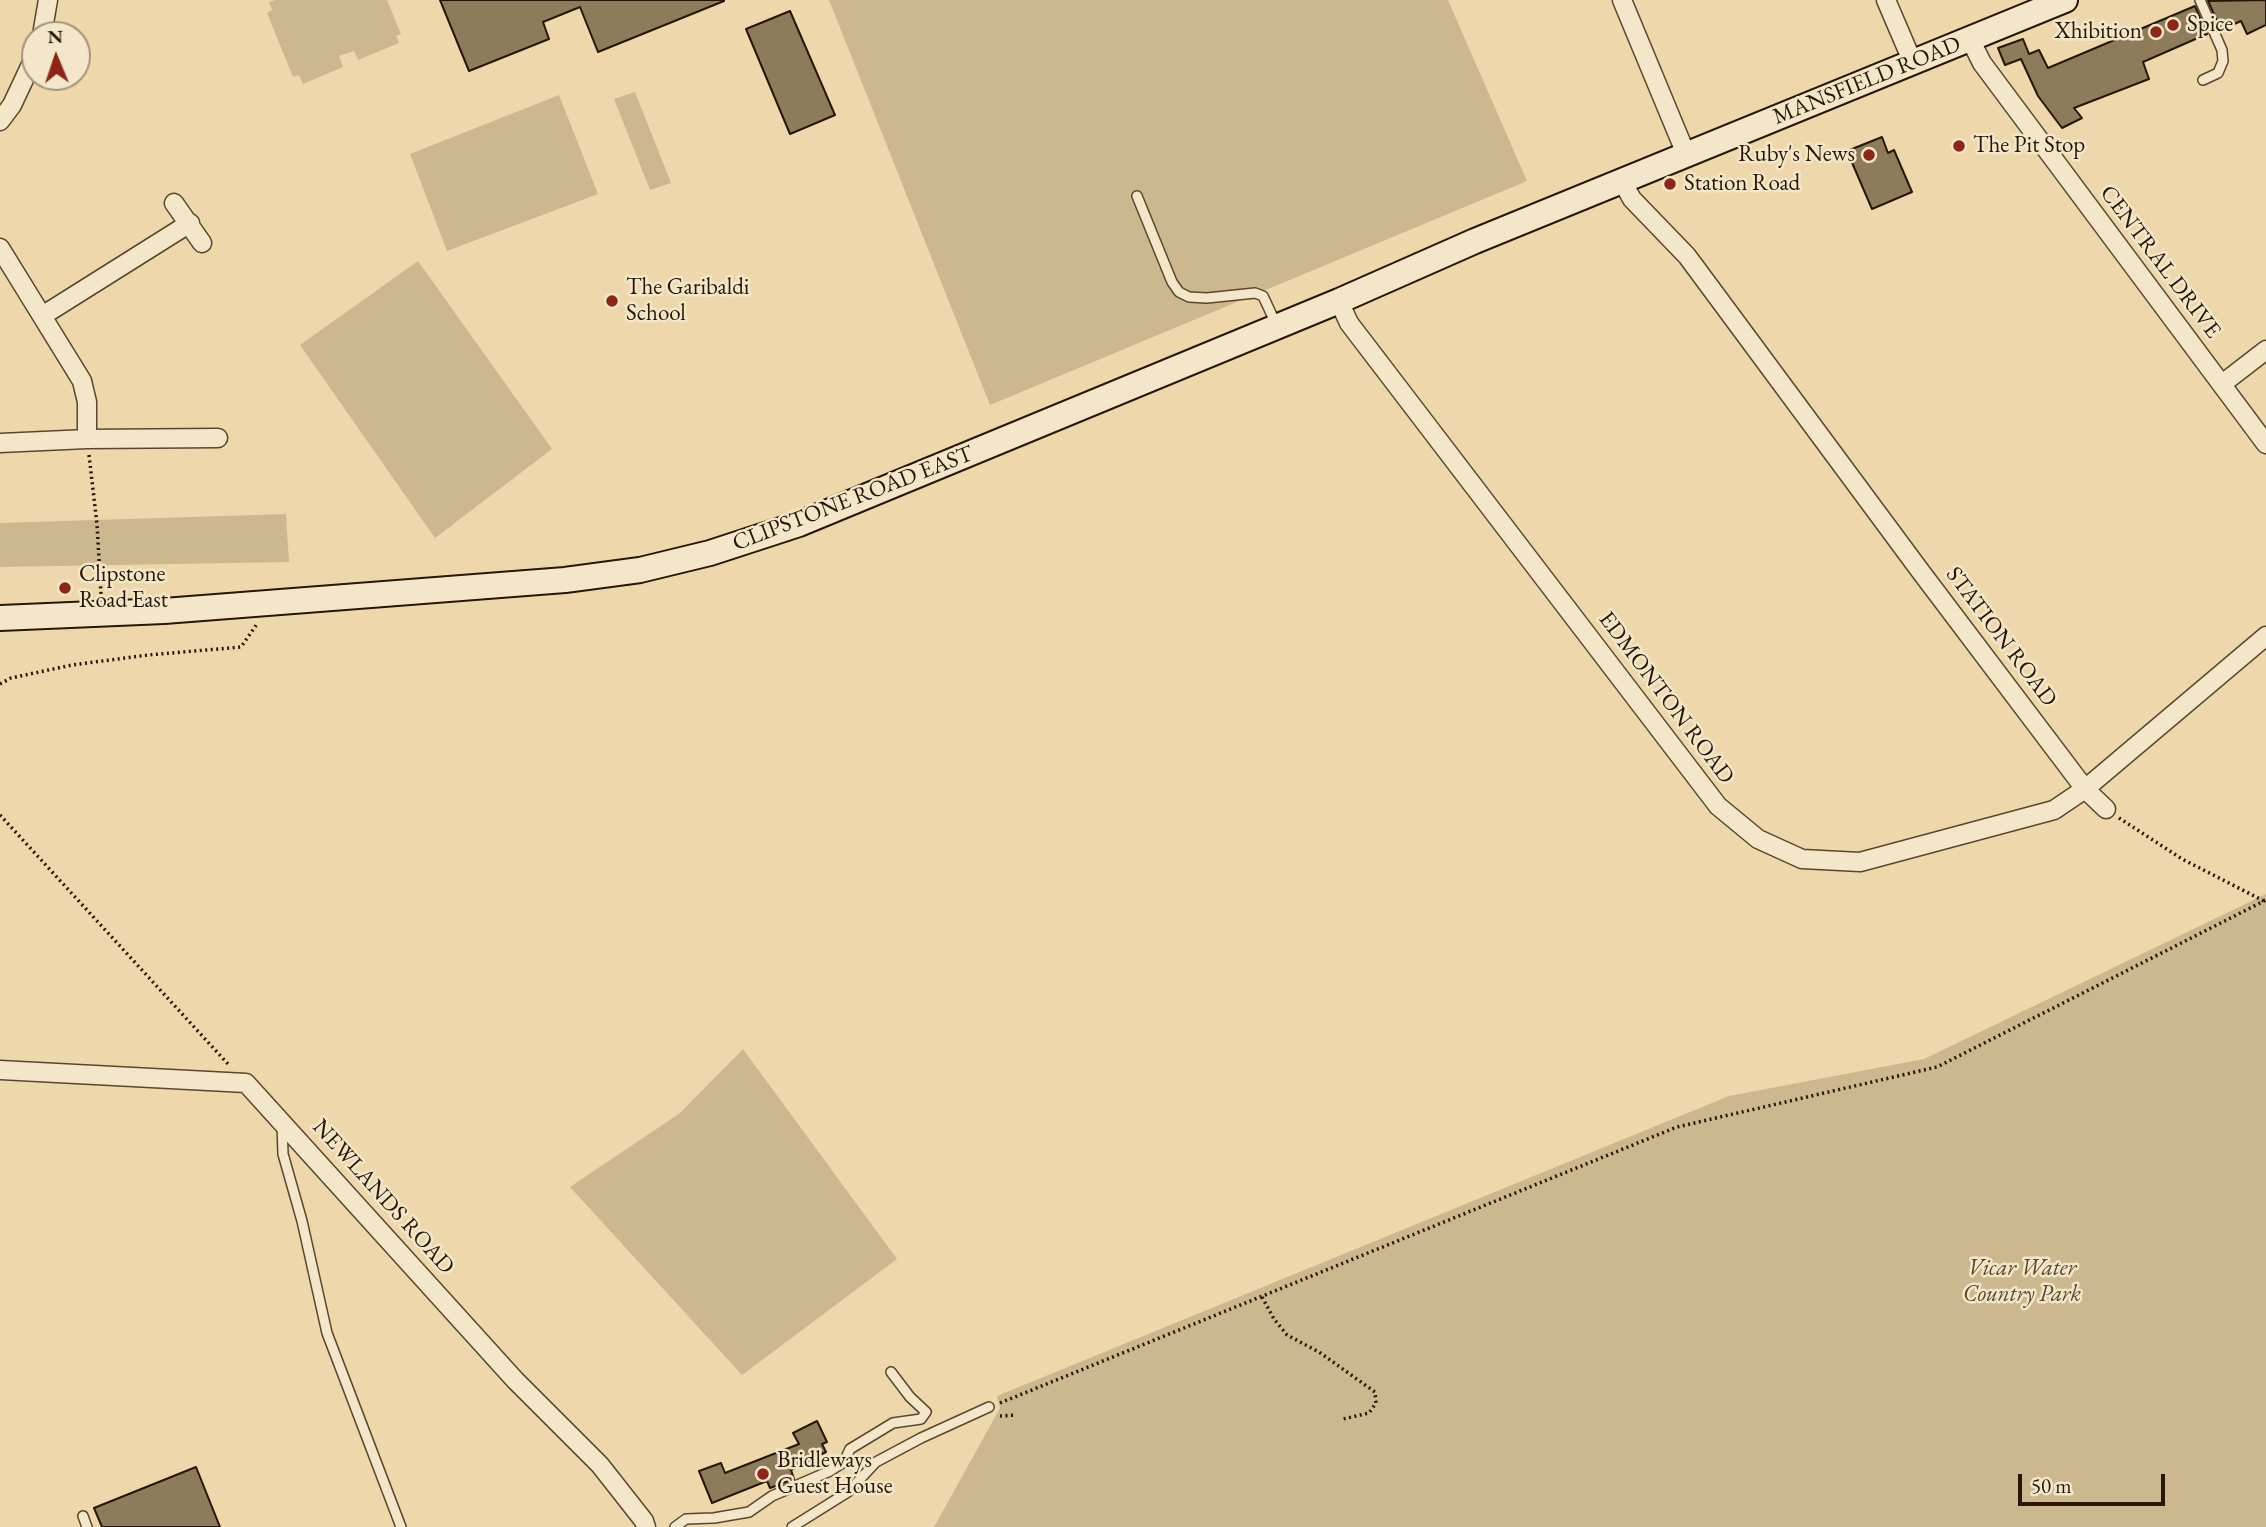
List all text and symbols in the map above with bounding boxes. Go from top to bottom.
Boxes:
place label: Spice [2187,11,2233,39]
marker: Spice [2165,17,2181,33]
place label: Xhibition [2054,18,2142,46]
north arrow [21,21,91,91]
text: N [47,24,63,49]
marker: Xhibition [2148,24,2164,40]
street label: MANSFIELD ROAD [1769,31,1965,131]
place label: The Pit Stop [1973,132,2085,160]
marker: The Pit Stop [1951,138,1967,154]
place label: Ruby's News [1738,141,1855,169]
marker: Ruby's News [1861,147,1877,163]
place label: Station Road [1684,170,1800,198]
marker: Station Road [1662,176,1678,192]
street label: CENTRAL DRIVE [2094,180,2226,344]
place label: The Garibaldi School [626,274,749,328]
marker: The Garibaldi School [604,293,620,309]
street label: CLIPSTONE ROAD EAST [729,440,977,558]
place label: Clipstone Road East [79,561,168,615]
street label: STATION ROAD [1939,562,2063,712]
marker: Clipstone Road East [57,580,73,596]
street label: EDMONTON ROAD [1592,606,1740,790]
street label: NEWLANDS ROAD [306,1114,460,1280]
park label: Vicar Water Country Park [1963,1255,2081,1309]
place label: Bridleways Guest House [777,1447,893,1501]
scale bar [2021,1460,2168,1504]
marker: Bridleways Guest House [755,1466,771,1482]
text: 50 m [2031,1472,2072,1499]

